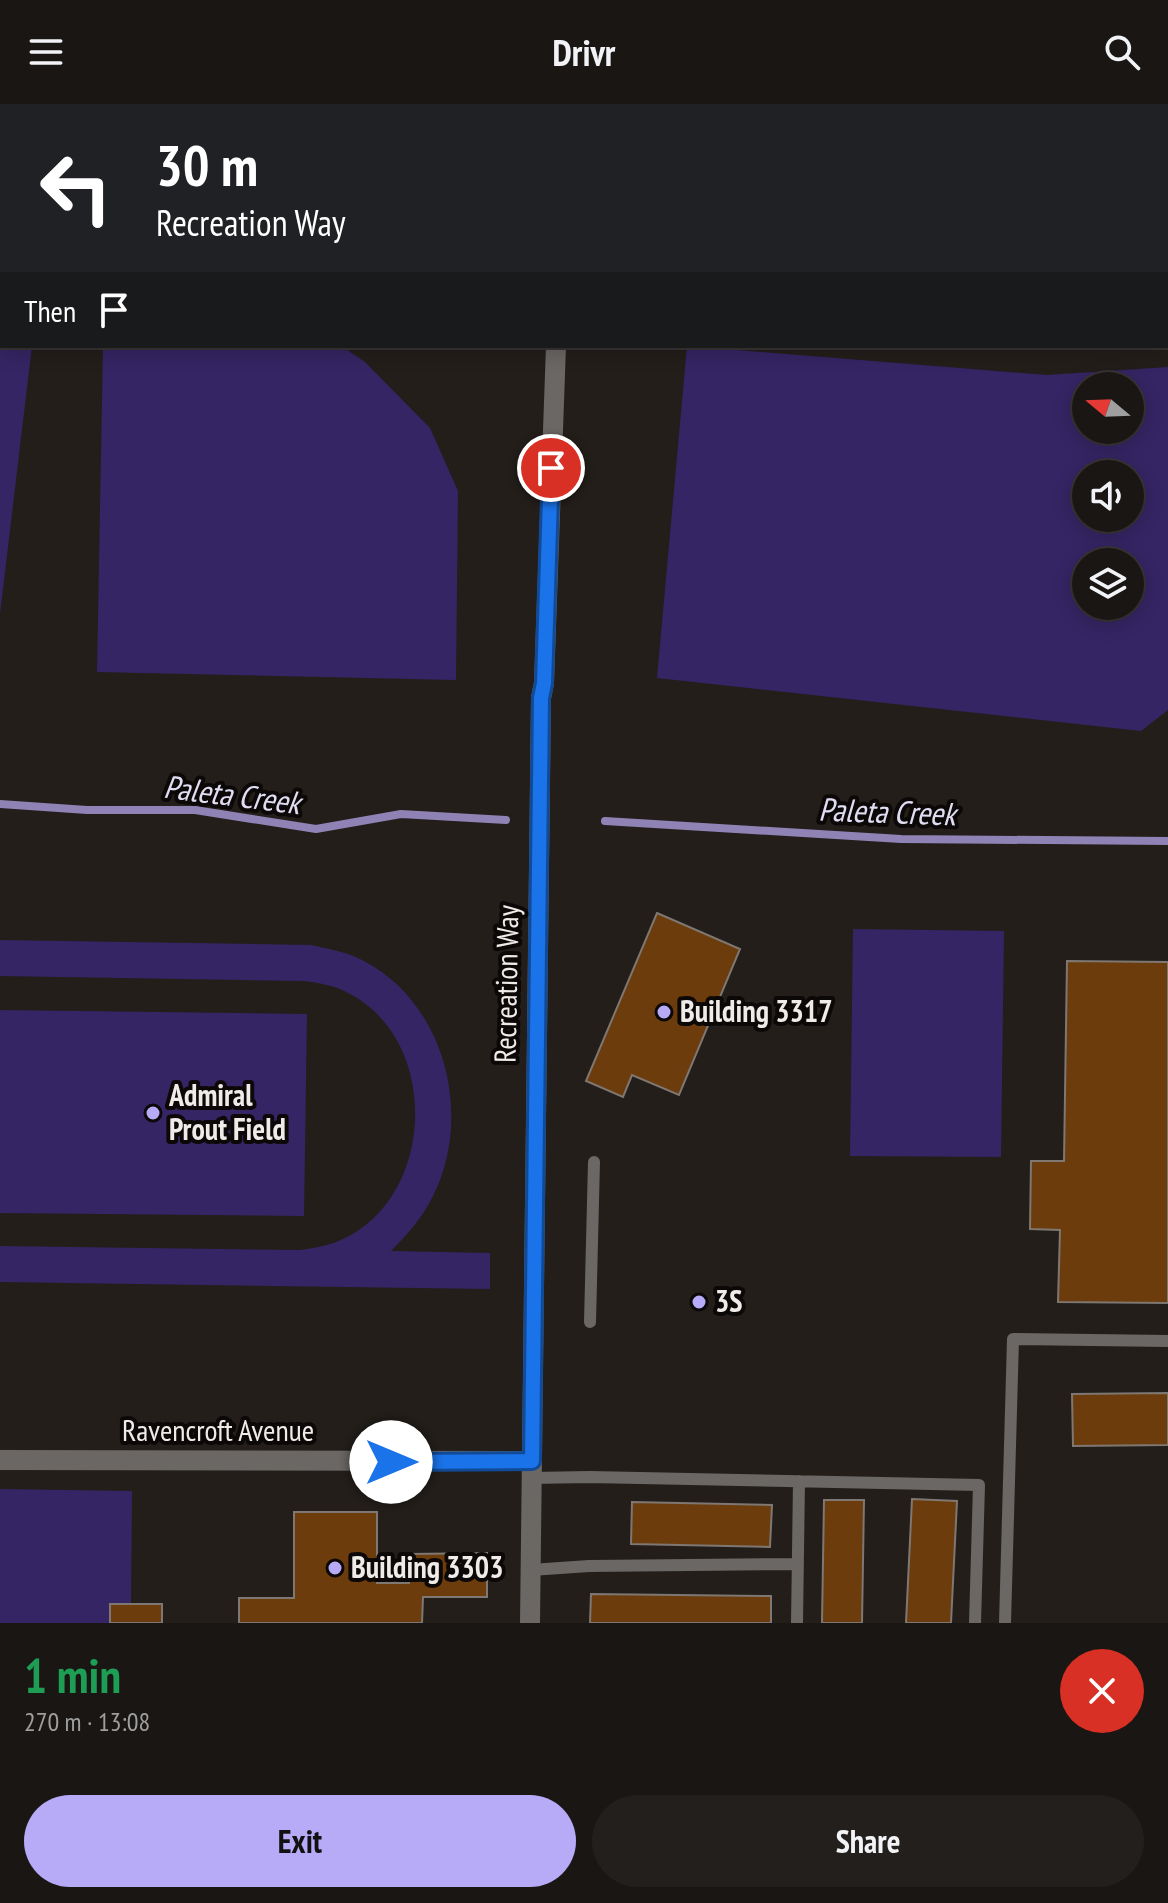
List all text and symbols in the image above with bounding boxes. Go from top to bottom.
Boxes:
text: Drivr [553,29,615,76]
icon: menu [24,30,68,74]
icon: search [1100,30,1144,74]
text: 30 m [156,129,258,201]
icon: left [24,136,128,240]
text: Recreation Way [156,199,345,246]
icon: arrive [92,288,136,332]
text: Then [24,291,76,330]
north arrow [1072,372,1144,444]
map controls [1072,372,1144,620]
pin [517,434,585,502]
icon: arrive [529,446,573,490]
button: sound [1072,460,1144,532]
button: layers [1072,548,1144,620]
water label: Paleta Creek [162,765,306,824]
water label: Paleta Creek [818,788,960,835]
street label: Recreation Way [485,904,526,1063]
place label: Building 3317 [680,991,833,1030]
marker: Building 3317 [655,1003,673,1021]
place label: Admiral Prout Field [168,1075,286,1148]
marker: Admiral Prout Field [144,1104,162,1122]
place label: 3S [715,1281,743,1320]
marker: 3S [690,1293,708,1311]
street label: Ravencroft Avenue [122,1410,314,1449]
position arrow [349,1420,433,1504]
place label: Building 3303 [351,1547,504,1586]
marker: Building 3303 [326,1559,344,1577]
text: 1 min [24,1644,121,1706]
button: close [1060,1649,1144,1733]
text: 270 m · 13:08 [24,1705,150,1738]
button: Exit [24,1795,576,1887]
button: Share [592,1795,1144,1887]

